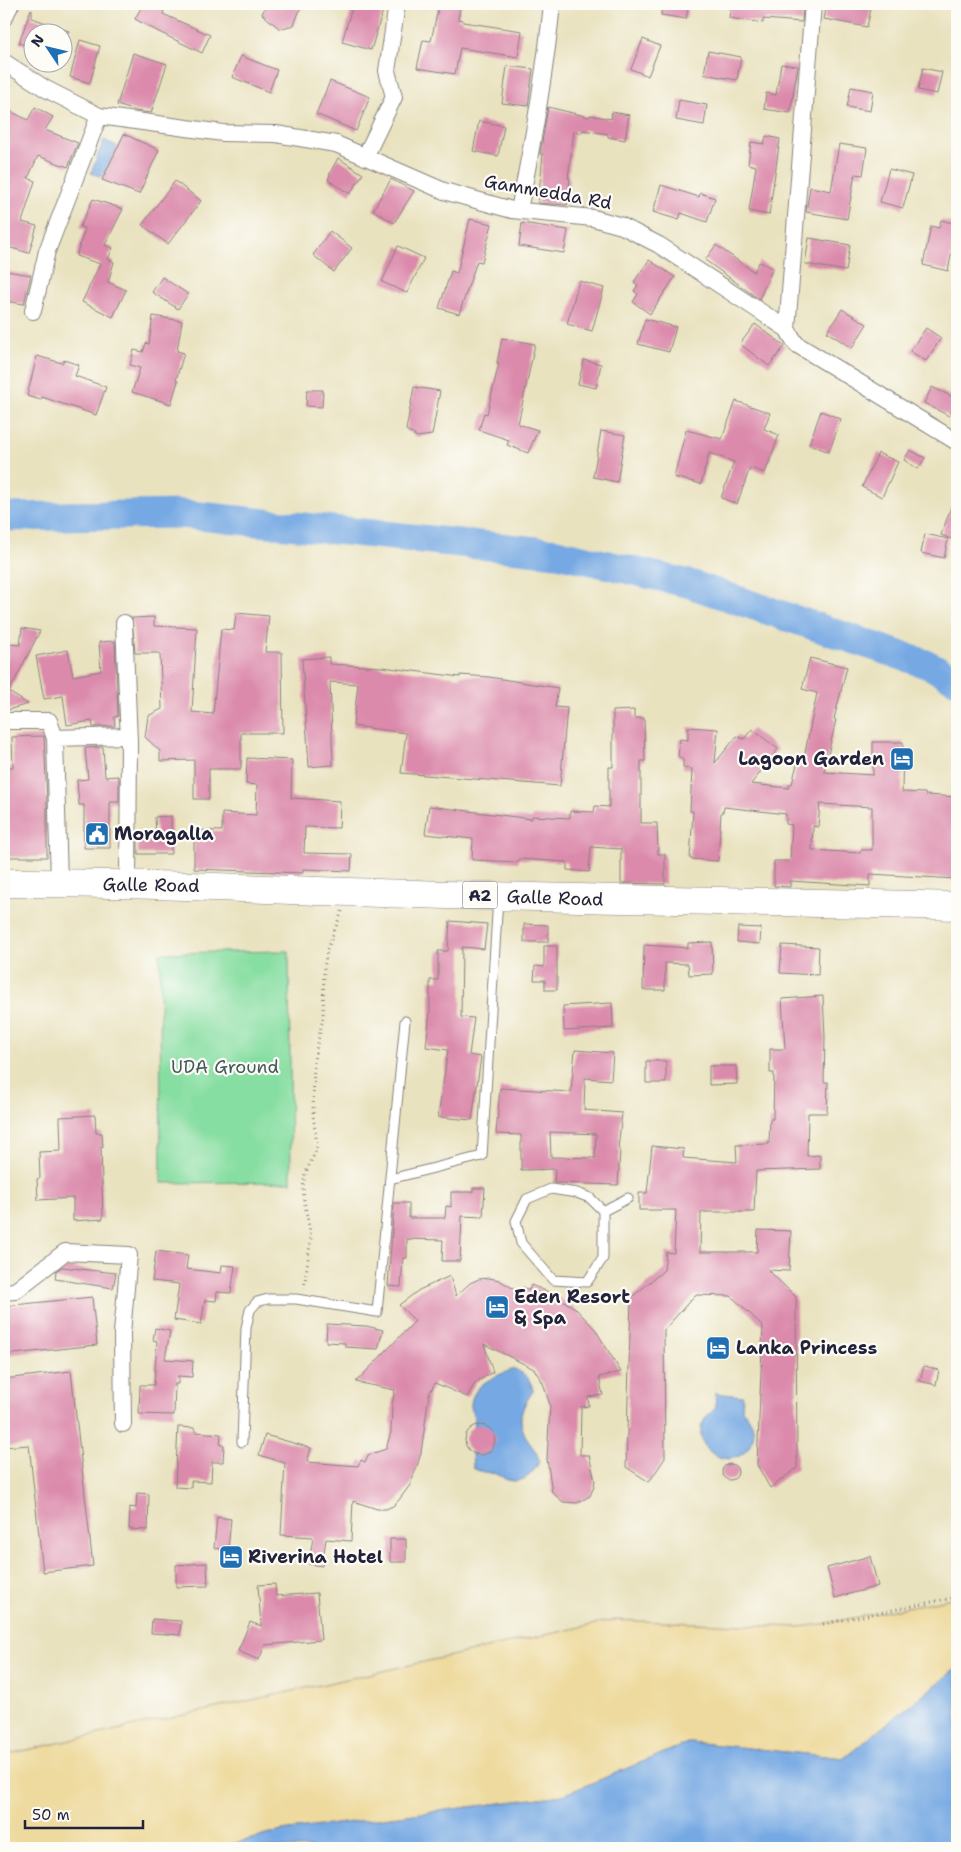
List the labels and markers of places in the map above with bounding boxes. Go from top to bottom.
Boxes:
hotel icon: Lagoon Garden [889,746,915,772]
place label: Lagoon Garden [738,747,884,771]
public building icon: Moragalla [84,821,110,847]
place label: Moragalla [114,822,214,846]
place label: Eden Resort & Spa [514,1285,630,1330]
hotel icon: Eden Resort & Spa [484,1294,510,1320]
hotel icon: Lanka Princess [705,1335,731,1361]
place label: Lanka Princess [736,1336,877,1360]
hotel icon: Riverina Hotel [218,1544,244,1570]
place label: Riverina Hotel [248,1545,383,1569]

